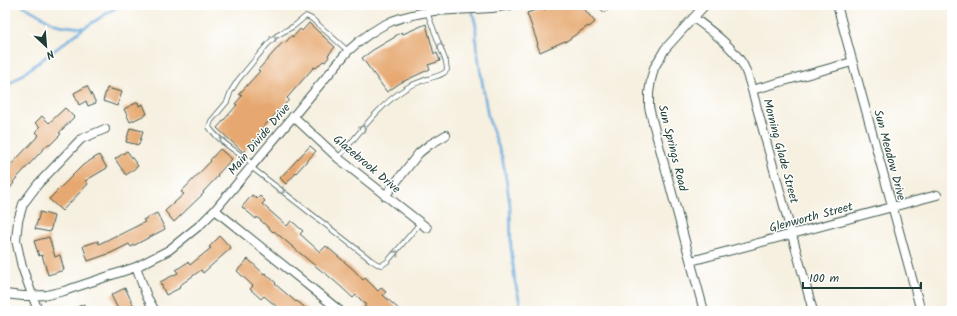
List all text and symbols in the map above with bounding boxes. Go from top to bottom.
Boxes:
north arrow [26,26,66,66]
one-way arrow [269,35,277,43]
one-way arrow [436,42,444,49]
text: N [43,44,57,64]
street label: Morning Glade Street [757,97,804,206]
street label: Main Divide Drive [224,99,296,179]
street label: Sun Springs Road [653,103,693,194]
street label: Sun Meadow Drive [868,108,911,203]
one-way arrow [359,125,366,132]
street label: Glazebrook Drive [329,130,405,199]
one-way arrow [220,138,227,145]
one-way arrow [277,186,284,193]
street label: Glenworth Street [767,197,855,238]
one-way arrow [391,250,398,257]
scale bar [803,264,921,290]
text: 100 m [809,269,840,288]

